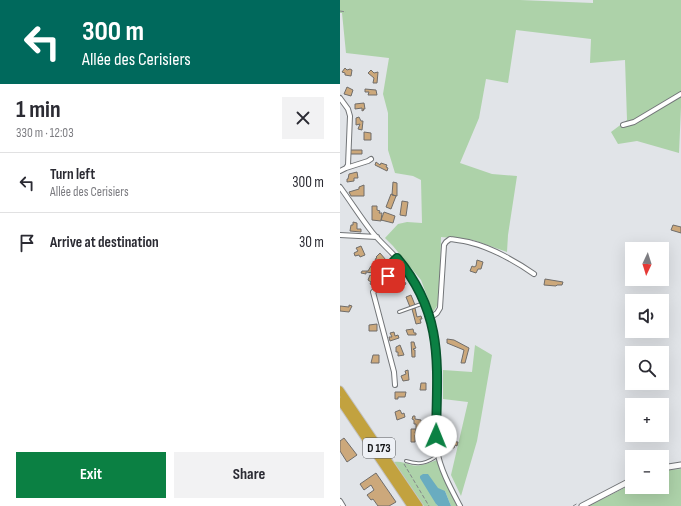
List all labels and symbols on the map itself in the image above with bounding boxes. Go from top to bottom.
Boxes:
north arrow [625,242,669,286]
pin [371,259,405,293]
position arrow [415,415,457,457]
road number: D 173 [363,438,395,458]

